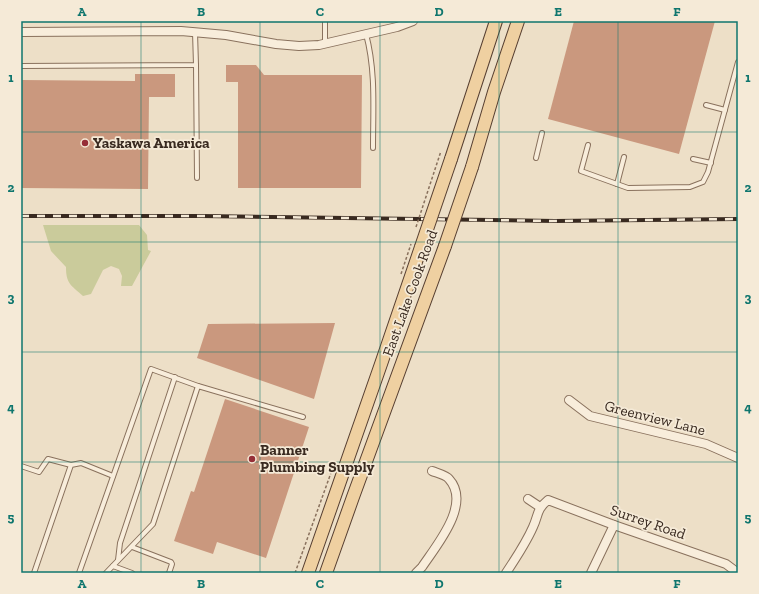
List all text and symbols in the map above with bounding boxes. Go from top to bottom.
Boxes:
text: A [78,4,87,19]
text: B [197,4,205,19]
text: C [316,4,324,19]
text: D [434,4,444,19]
text: E [554,4,562,19]
text: F [673,4,681,19]
text: 1 [8,70,14,85]
text: 1 [745,70,751,85]
place label: Yaskawa America [93,134,210,152]
marker: Yaskawa America [80,138,90,148]
text: 2 [8,180,15,195]
text: 2 [745,180,752,195]
street label: East Lake Cook Road [379,226,442,359]
text: 3 [8,290,15,305]
text: 3 [745,290,752,305]
street label: Greenview Lane [603,397,707,439]
text: 4 [7,400,15,415]
text: 4 [744,400,752,415]
place label: Banner Plumbing Supply [260,441,374,476]
marker: Banner Plumbing Supply [247,454,257,464]
street label: Surrey Road [608,501,689,544]
text: 5 [8,510,15,525]
text: 5 [745,510,752,525]
text: A [78,576,87,591]
text: B [197,576,205,591]
text: C [316,576,324,591]
text: D [434,576,444,591]
text: E [554,576,562,591]
text: F [673,576,681,591]

